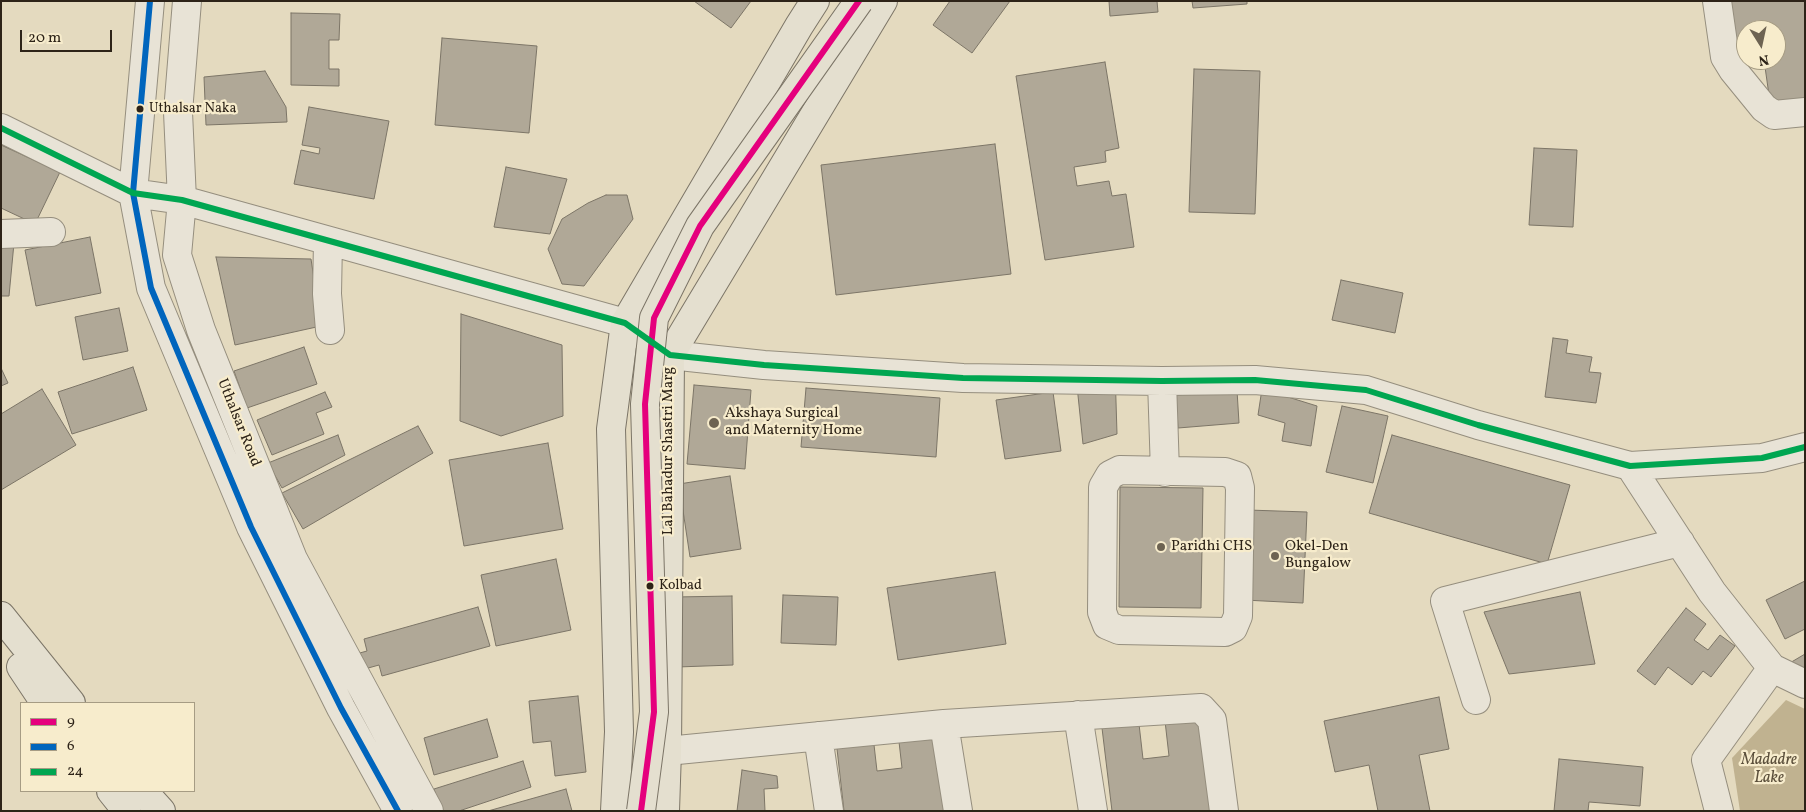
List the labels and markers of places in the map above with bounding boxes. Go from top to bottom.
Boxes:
place label: Uthalsar Naka [149,101,236,117]
marker: Uthalsar Naka [135,104,145,114]
place label: Akshaya Surgical and Maternity Home [725,405,862,440]
marker: Akshaya Surgical and Maternity Home [707,416,721,430]
place label: Paridhi CHS [1171,538,1252,556]
place label: Okel-Den Bungalow [1285,538,1351,573]
marker: Paridhi CHS [1155,541,1167,553]
marker: Okel-Den Bungalow [1269,550,1281,562]
place label: Kolbad [659,578,702,594]
marker: Kolbad [645,581,655,591]

